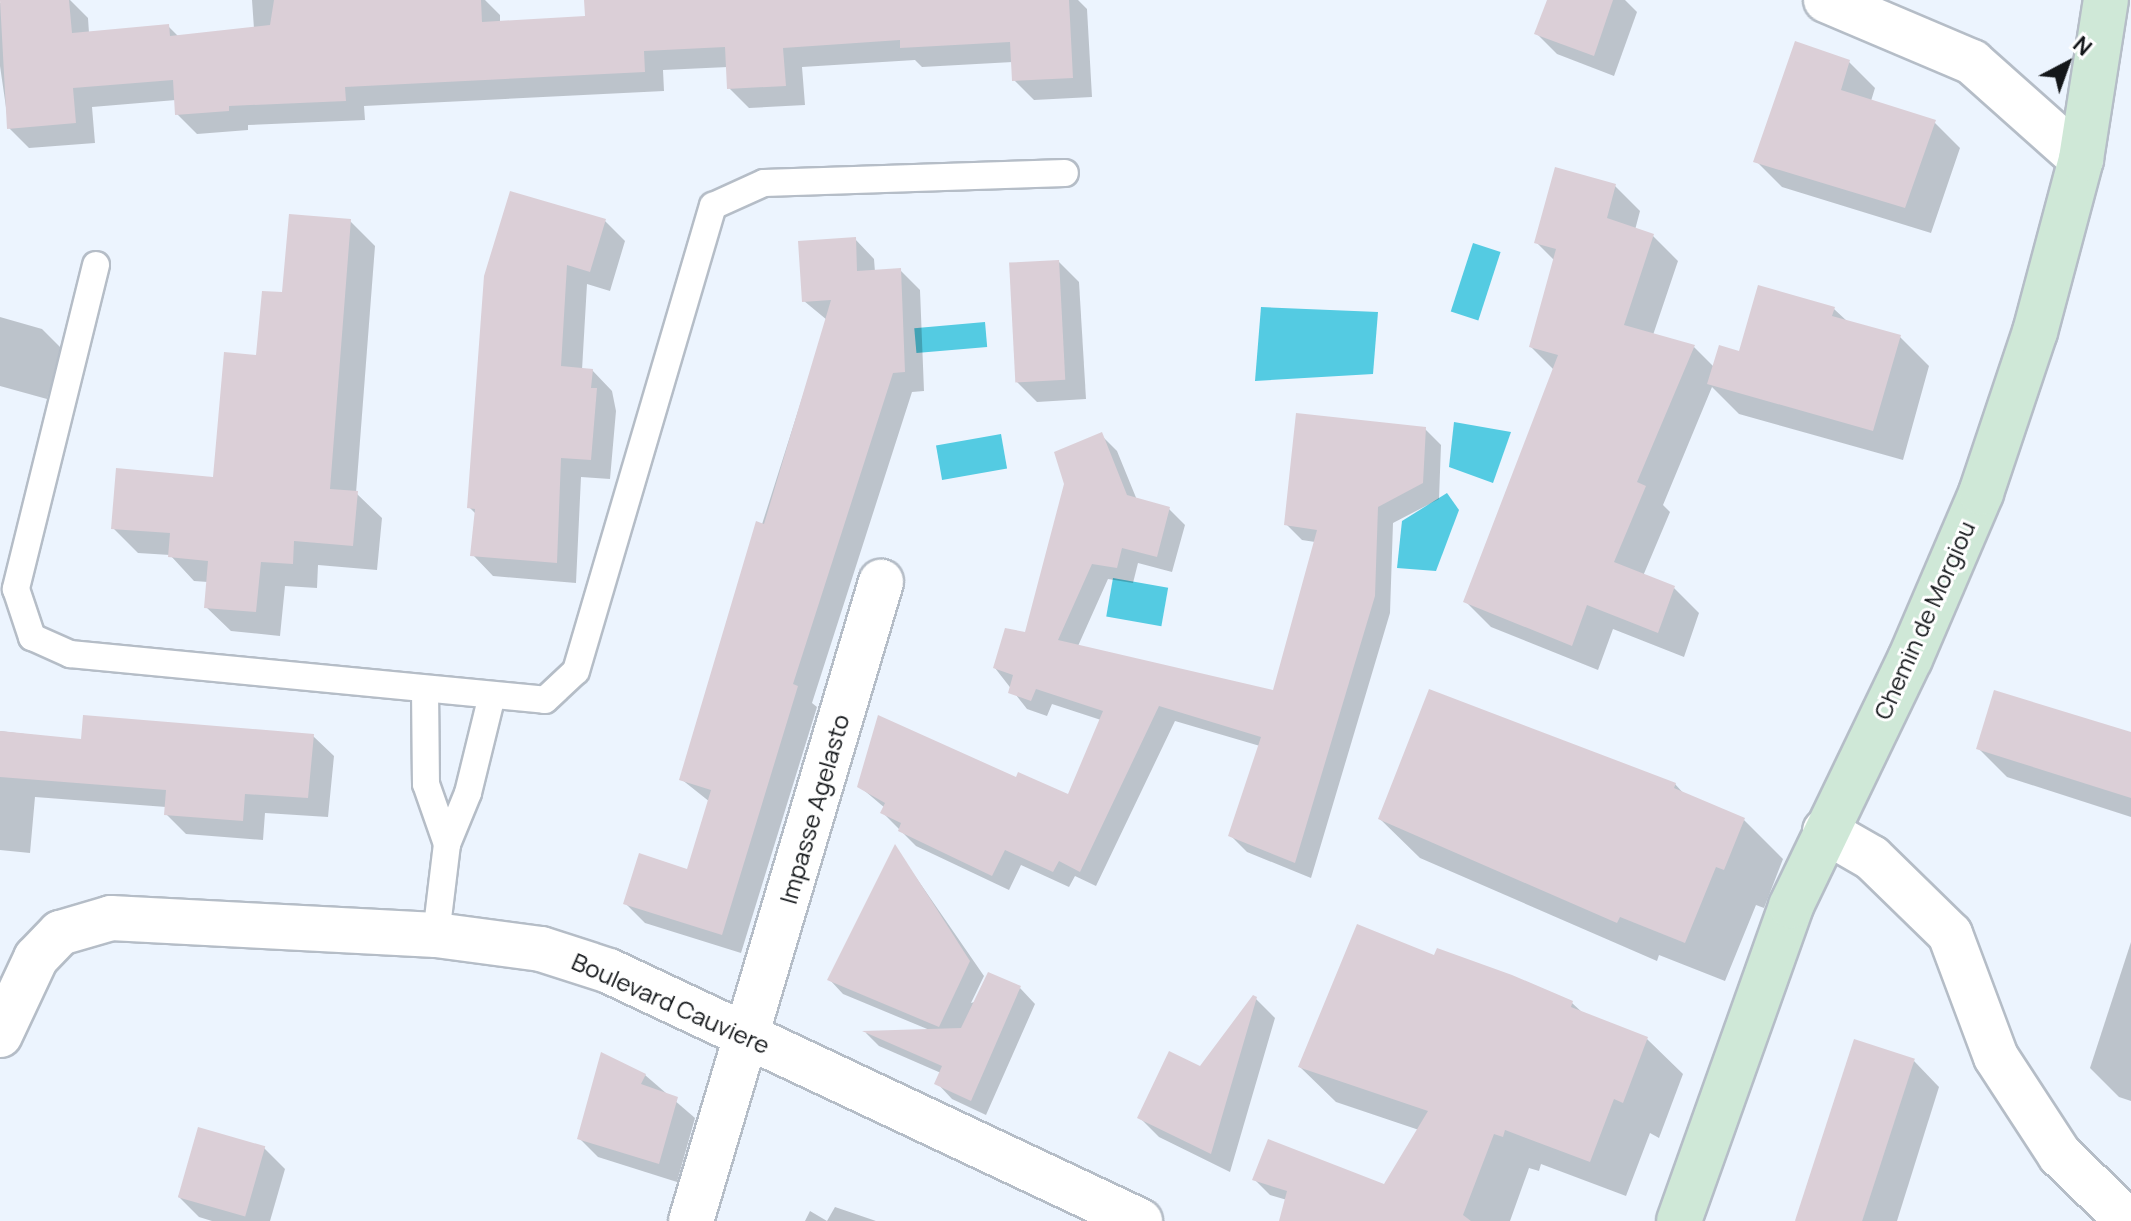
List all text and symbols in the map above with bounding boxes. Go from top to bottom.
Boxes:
north arrow [2027,24,2107,104]
text: N [2067,29,2099,62]
street label: Chemin de Morgiou [1867,516,1981,724]
street label: Impasse Agelasto [773,711,855,907]
street label: Boulevard Cauviere [568,946,774,1060]

